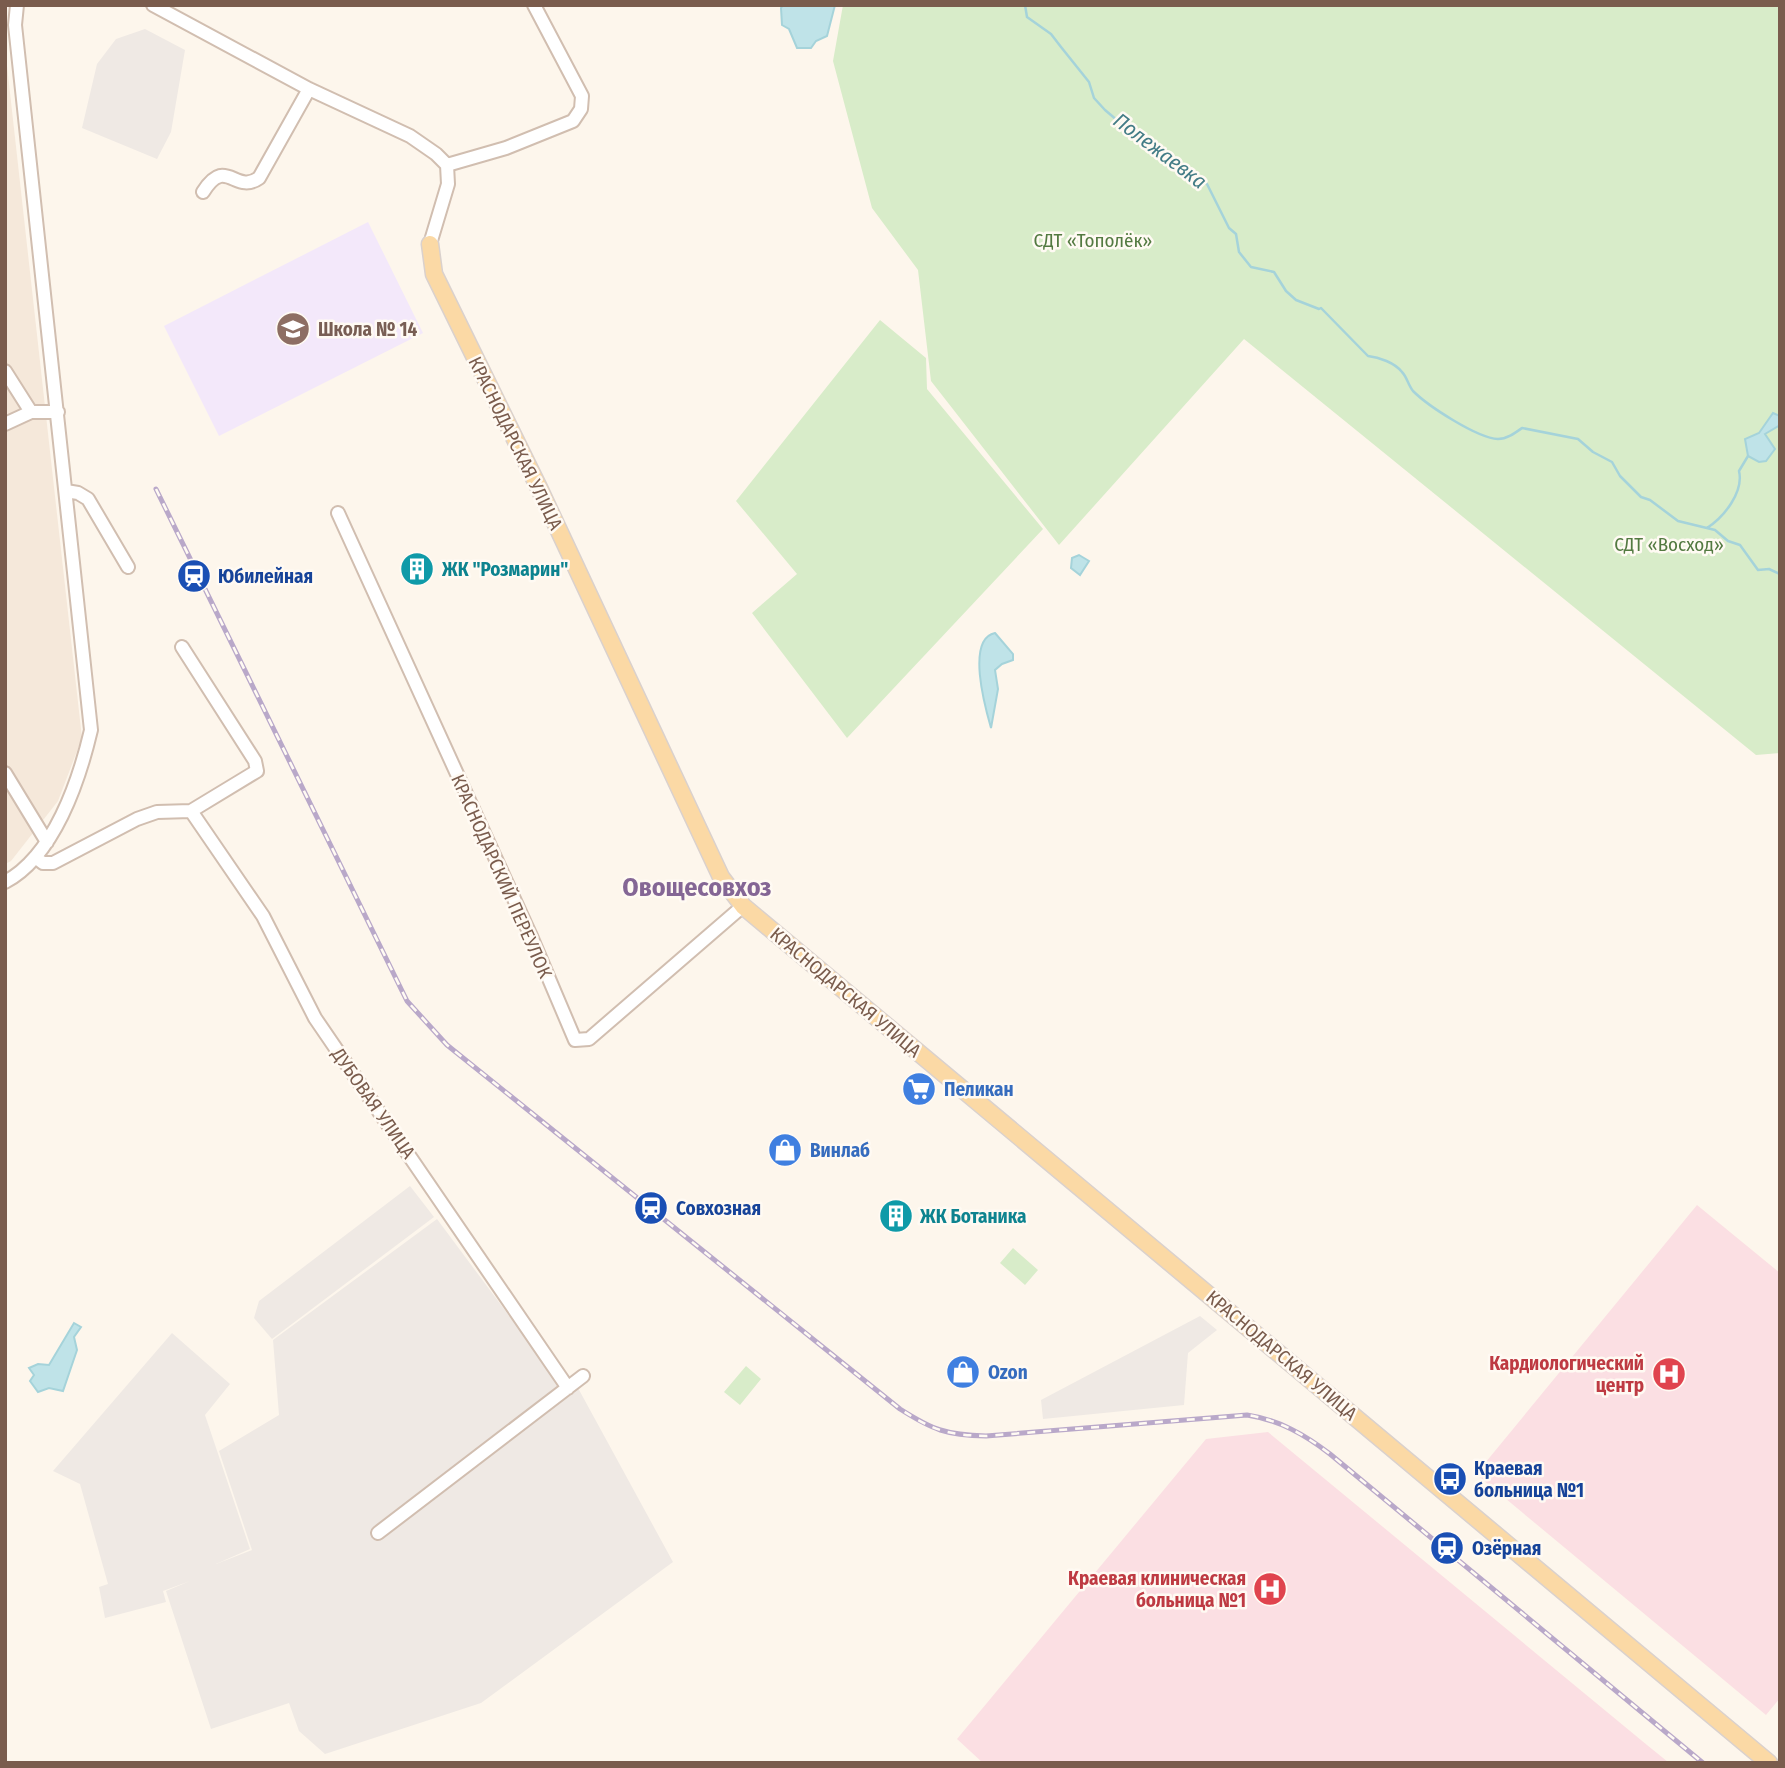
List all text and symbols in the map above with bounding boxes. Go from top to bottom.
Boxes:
water label: Полежаевка [1108,108,1212,194]
park label: СДТ «Тополёк» [1034,229,1152,252]
school or university icon: Школа № 14 [274,310,312,348]
place label: Школа № 14 [318,318,417,341]
street label: КРАСНОДАРСКАЯ УЛИЦА [464,353,567,534]
park label: СДТ «Восход» [1614,533,1724,556]
building icon: ЖК "Розмарин" [398,550,436,588]
station icon: Юбилейная [175,557,213,595]
place label: ЖК "Розмарин" [441,558,568,581]
place label: Юбилейная [218,565,313,588]
street label: КРАСНОДАРСКИЙ ПЕРЕУЛОК [446,771,557,982]
district label: Овощесовхоз [622,872,772,903]
street label: КРАСНОДАРСКАЯ УЛИЦА [766,923,926,1062]
street label: ДУБОВАЯ УЛИЦА [326,1043,420,1163]
supermarket icon: Пеликан [900,1070,938,1108]
place label: Пеликан [944,1078,1014,1101]
shop icon: Винлаб [766,1131,804,1169]
place label: Винлаб [810,1139,870,1162]
station icon: Совхозная [632,1189,670,1227]
place label: Совхозная [676,1197,761,1220]
building icon: ЖК Ботаника [877,1197,915,1235]
place label: ЖК Ботаника [919,1205,1026,1228]
street label: КРАСНОДАРСКАЯ УЛИЦА [1202,1286,1362,1425]
place label: Кардиологический центр [1489,1352,1644,1397]
shop icon: Ozon [944,1353,982,1391]
hospital icon: Кардиологический центр [1650,1355,1688,1393]
place label: Ozon [988,1361,1028,1384]
place label: Краевая больница №1 [1474,1457,1584,1502]
bus stop icon: Краевая больница №1 [1431,1460,1469,1498]
station icon: Озёрная [1428,1529,1466,1567]
place label: Озёрная [1472,1537,1541,1560]
place label: Краевая клиническая больница №1 [1068,1567,1246,1612]
hospital icon: Краевая клиническая больница №1 [1251,1570,1289,1608]

